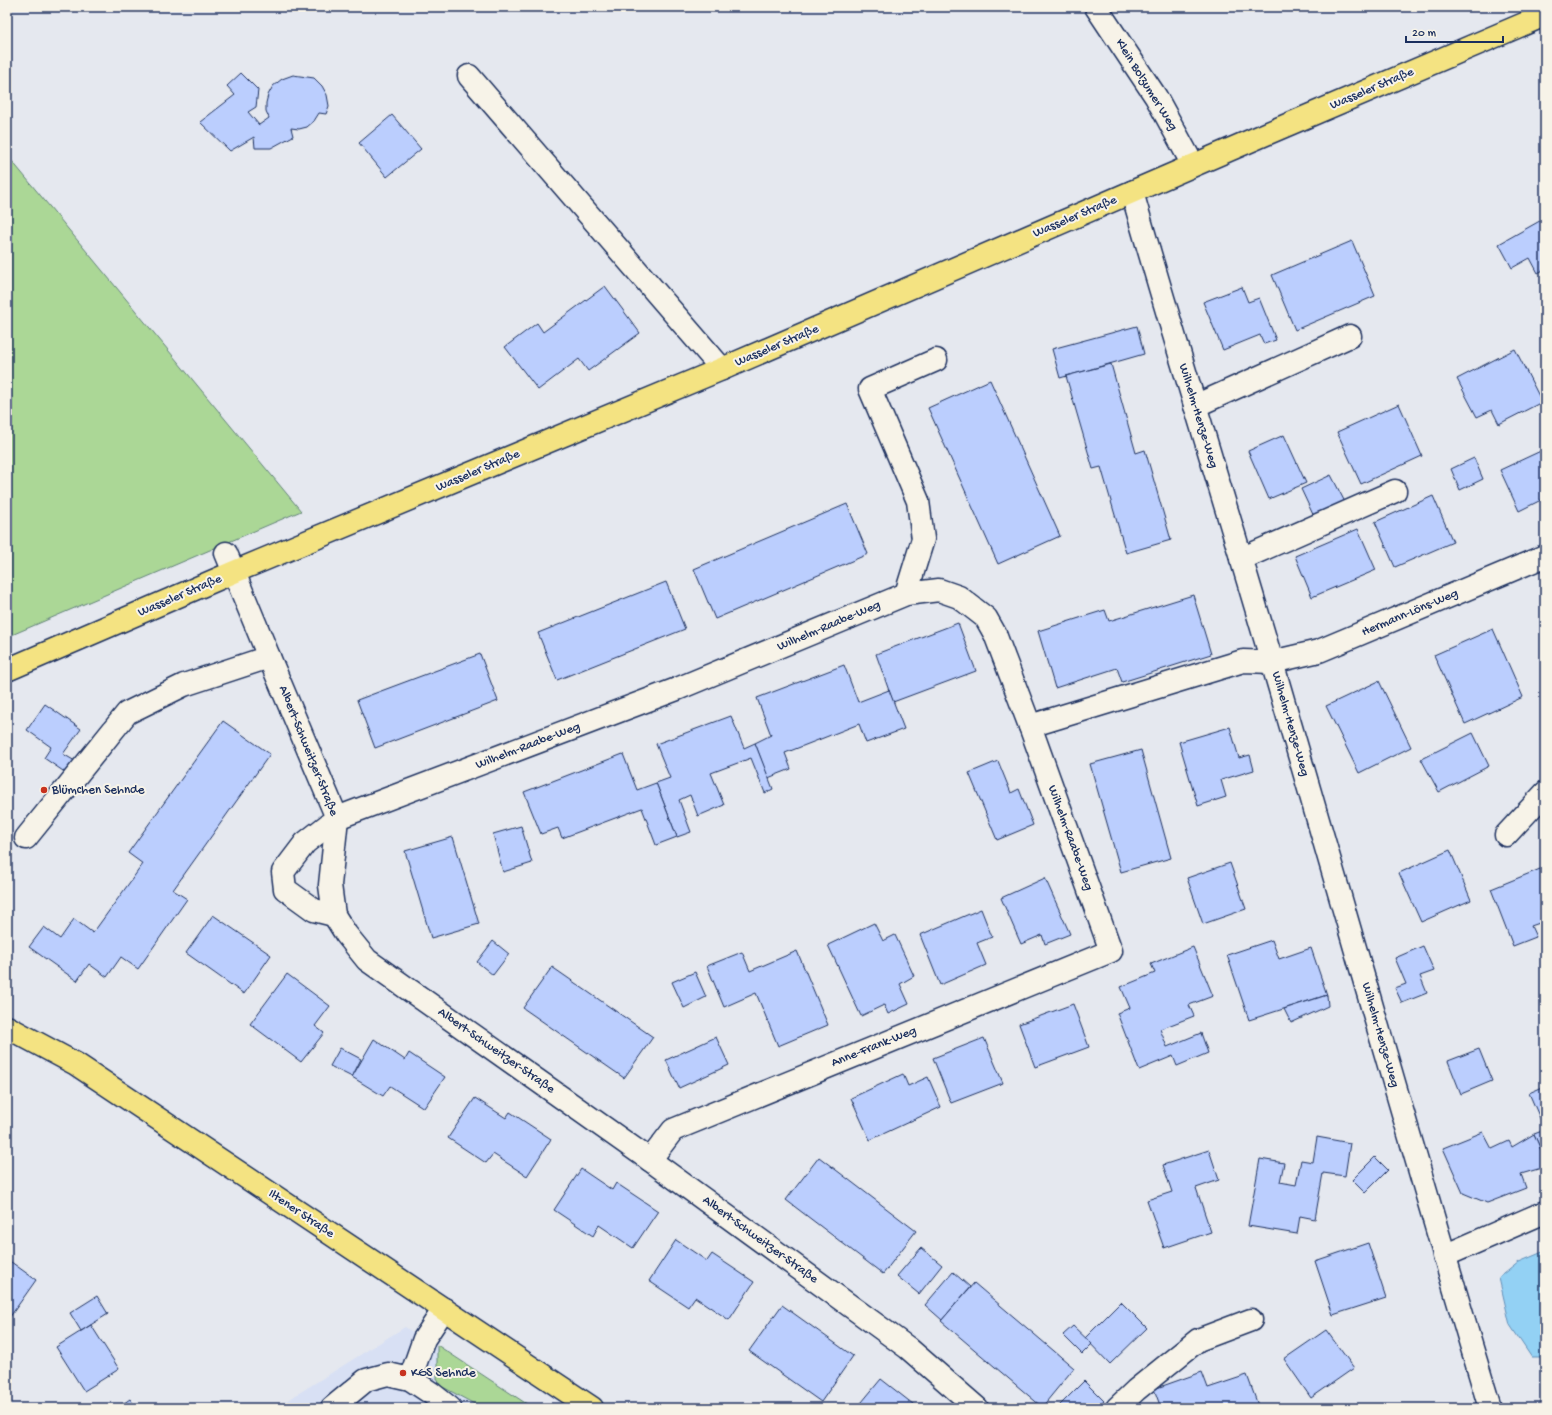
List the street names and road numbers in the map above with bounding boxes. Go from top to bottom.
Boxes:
street label: Klein Bolzumer Weg [1112,36,1180,134]
street label: Wasseler Straße [1328,64,1416,113]
street label: Wasseler Straße [1031,192,1119,241]
street label: Wasseler Straße [733,321,821,370]
street label: Wilhelm-Henze-Weg [1175,362,1221,470]
street label: Wasseler Straße [434,446,522,495]
street label: Wasseler Straße [136,571,224,620]
street label: Hermann-Löns-Weg [1360,586,1460,640]
street label: Wilhelm-Raabe-Weg [775,597,883,655]
street label: Wilhelm-Henze-Weg [1268,670,1312,778]
street label: Albert-Schweitzer-Straße [275,684,341,819]
street label: Wilhelm-Raabe-Weg [474,719,582,773]
street label: Wilhelm-Raabe-Weg [1044,783,1096,893]
street label: Wilhelm-Henze-Weg [1358,981,1402,1089]
street label: Albert-Schweitzer-Straße [435,1005,558,1097]
street label: Anne-Frank-Weg [829,1023,919,1071]
street label: Iltener Straße [265,1186,337,1242]
street label: Albert-Schweitzer-Straße [699,1193,821,1287]

